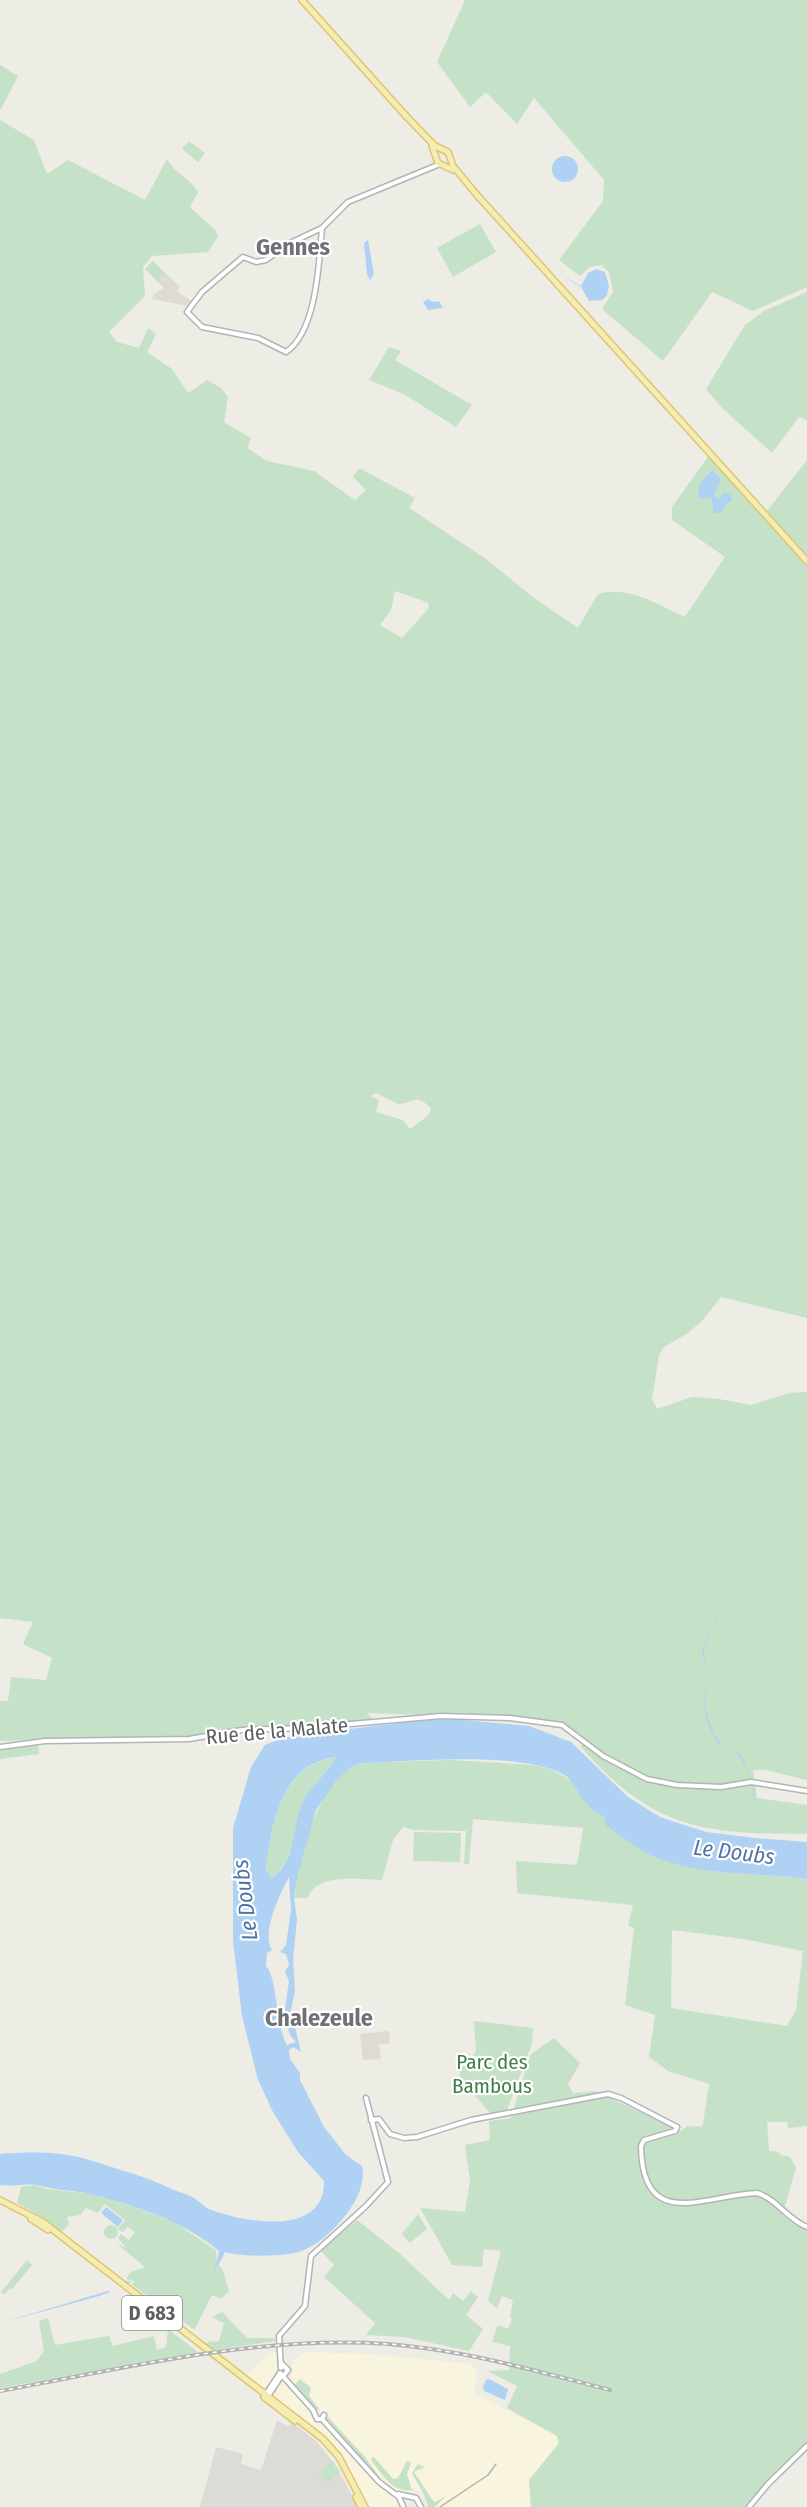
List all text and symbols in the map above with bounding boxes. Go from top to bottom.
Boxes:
district label: Gennes [256,233,331,261]
street label: Rue de la Malate [205,1712,349,1750]
water label: Le Doubs [692,1834,776,1870]
water label: Le Doubs [227,1858,263,1942]
district label: Chalezeule [265,2004,373,2032]
park label: Parc des Bambous [452,2049,532,2099]
road number: D 683 [122,2296,182,2330]

